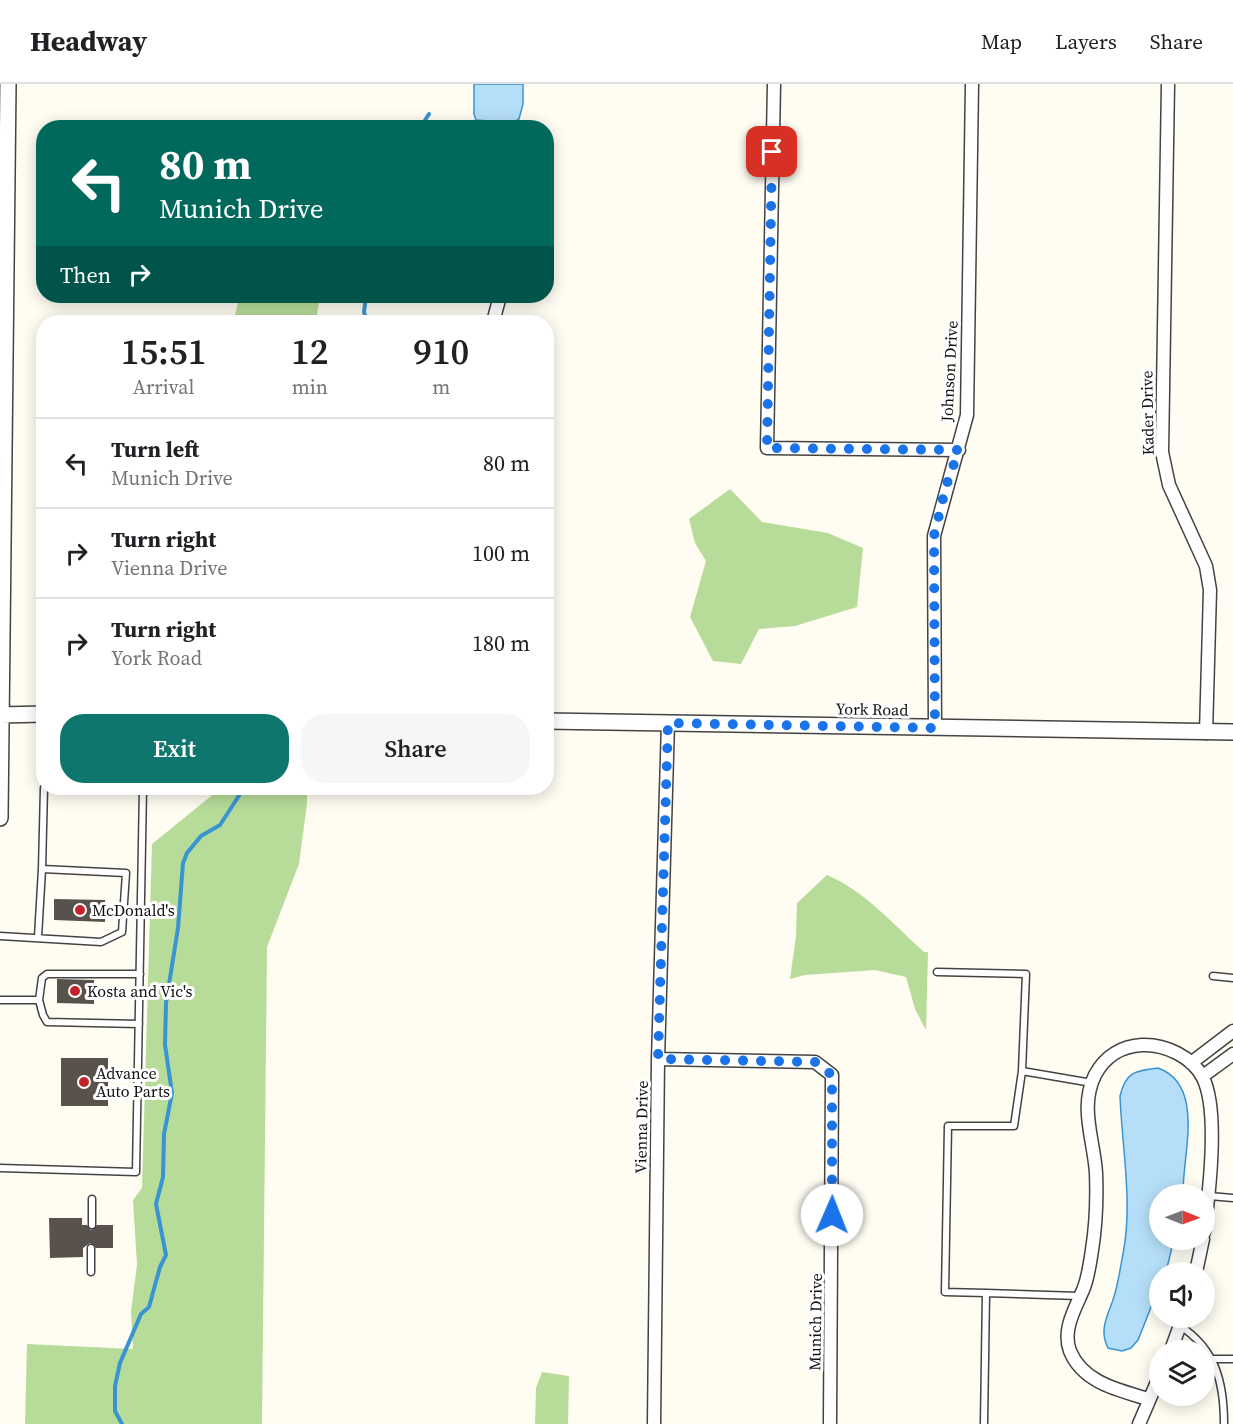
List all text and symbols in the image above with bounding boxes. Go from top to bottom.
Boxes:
text: Headway [30,22,147,60]
text: Map [981,27,1022,56]
text: Layers [1055,27,1117,56]
text: Share [1150,27,1203,56]
pin [746,126,797,177]
text: 80 m [159,135,252,193]
icon: arrive [755,135,788,168]
icon: left [60,144,138,222]
text: Munich Drive [159,190,323,227]
icon: right [123,258,156,291]
text: Then [60,260,111,290]
street label: Johnson Drive [935,320,963,423]
text: 15:51 [121,327,206,376]
text: 12 [291,327,328,376]
text: 910 [413,327,469,376]
street label: Kader Drive [1135,370,1159,456]
text: Arrival [133,373,194,401]
text: min [292,373,328,401]
text: m [432,373,450,401]
text: Turn left [111,434,199,464]
icon: left [60,447,93,480]
text: 80 m [483,448,530,478]
text: Munich Drive [111,464,233,492]
text: Turn right [111,524,216,554]
icon: right [60,537,93,570]
text: 100 m [472,538,530,568]
text: Vienna Drive [111,554,227,582]
text: Turn right [111,614,216,644]
icon: right [60,627,93,660]
text: 180 m [472,628,530,658]
text: York Road [111,644,202,672]
street label: York Road [835,697,909,721]
button: Exit [60,714,289,783]
button: Share [301,714,530,783]
place label: McDonald's [92,899,175,921]
marker: McDonald's [73,903,87,917]
place label: Kosta and Vic's [87,980,193,1002]
marker: Kosta and Vic's [68,984,82,998]
place label: Advance Auto Parts [96,1062,170,1102]
marker: Advance Auto Parts [77,1075,91,1089]
street label: Vienna Drive [629,1080,653,1174]
position arrow [800,1183,864,1247]
north arrow [1149,1184,1215,1250]
map controls [1149,1184,1215,1406]
button: sound [1149,1262,1215,1328]
street label: Munich Drive [803,1273,827,1371]
button: layers [1149,1340,1215,1406]

